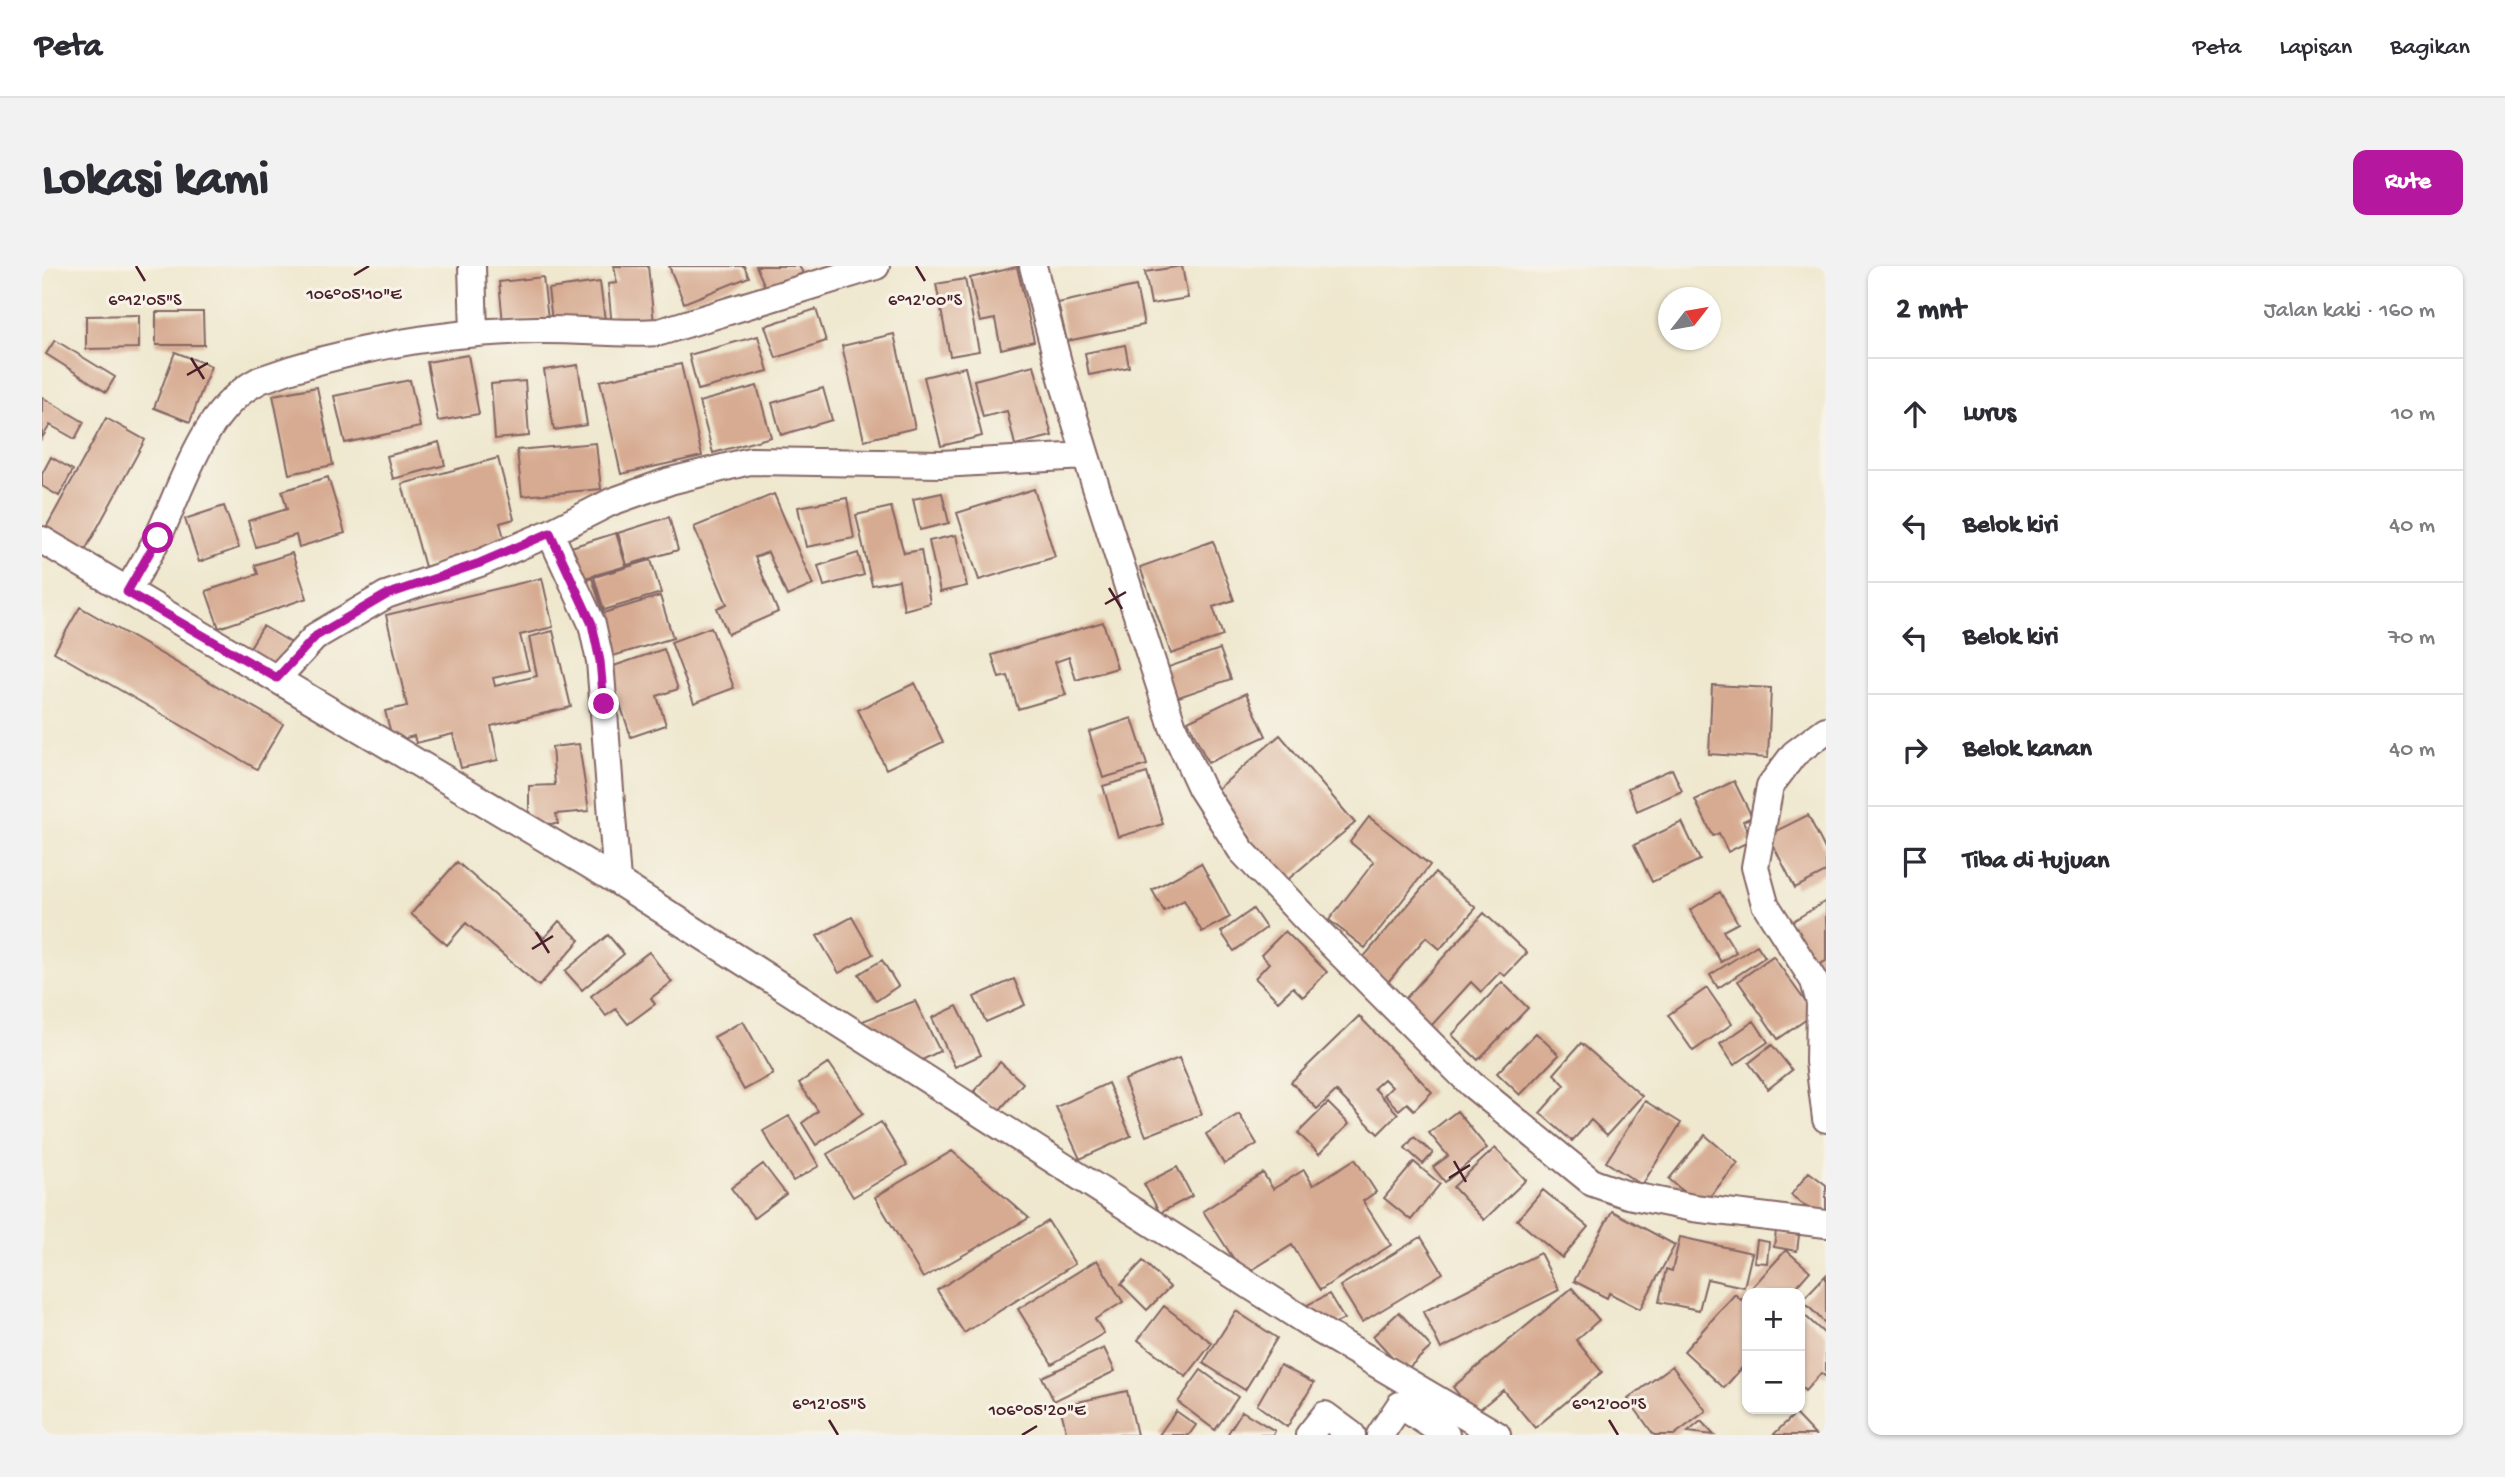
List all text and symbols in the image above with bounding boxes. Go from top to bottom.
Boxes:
text: Peta [35,29,102,67]
text: Peta [2193,34,2241,63]
text: Lapisan [2279,34,2352,63]
text: Bagikan [2390,34,2470,63]
button: Rute [2353,150,2463,215]
text: Lokasi kami [42,153,269,211]
text: 106°05'10"E [305,285,402,306]
north arrow [1658,287,1721,350]
text: 6°12'05"S [108,291,182,312]
text: 6°12'00"S [888,291,963,312]
text: 2 mnt [1896,294,1966,329]
text: Jalan kaki · 160 m [2264,298,2435,325]
icon: ahead [1896,395,1934,433]
text: Lurus [1963,399,2016,430]
text: 10 m [2391,401,2435,428]
icon: left [1896,507,1934,545]
text: Belok kiri [1963,511,2059,542]
text: 40 m [2389,513,2435,540]
route start [142,522,173,553]
icon: left [1896,619,1934,657]
text: Belok kiri [1963,623,2059,654]
text: 70 m [2388,625,2435,652]
route end [588,688,619,719]
icon: right [1896,731,1934,769]
text: Belok kanan [1963,735,2092,766]
text: 40 m [2389,737,2435,764]
icon: arrive [1896,843,1934,881]
text: Tiba di tujuan [1963,847,2109,878]
map controls [1742,1288,1805,1414]
button: + [1742,1288,1805,1351]
button: − [1742,1351,1805,1414]
text: 6°12'05"S [792,1395,866,1416]
text: 6°12'00"S [1572,1395,1647,1416]
text: 106°05'20"E [988,1401,1086,1422]

